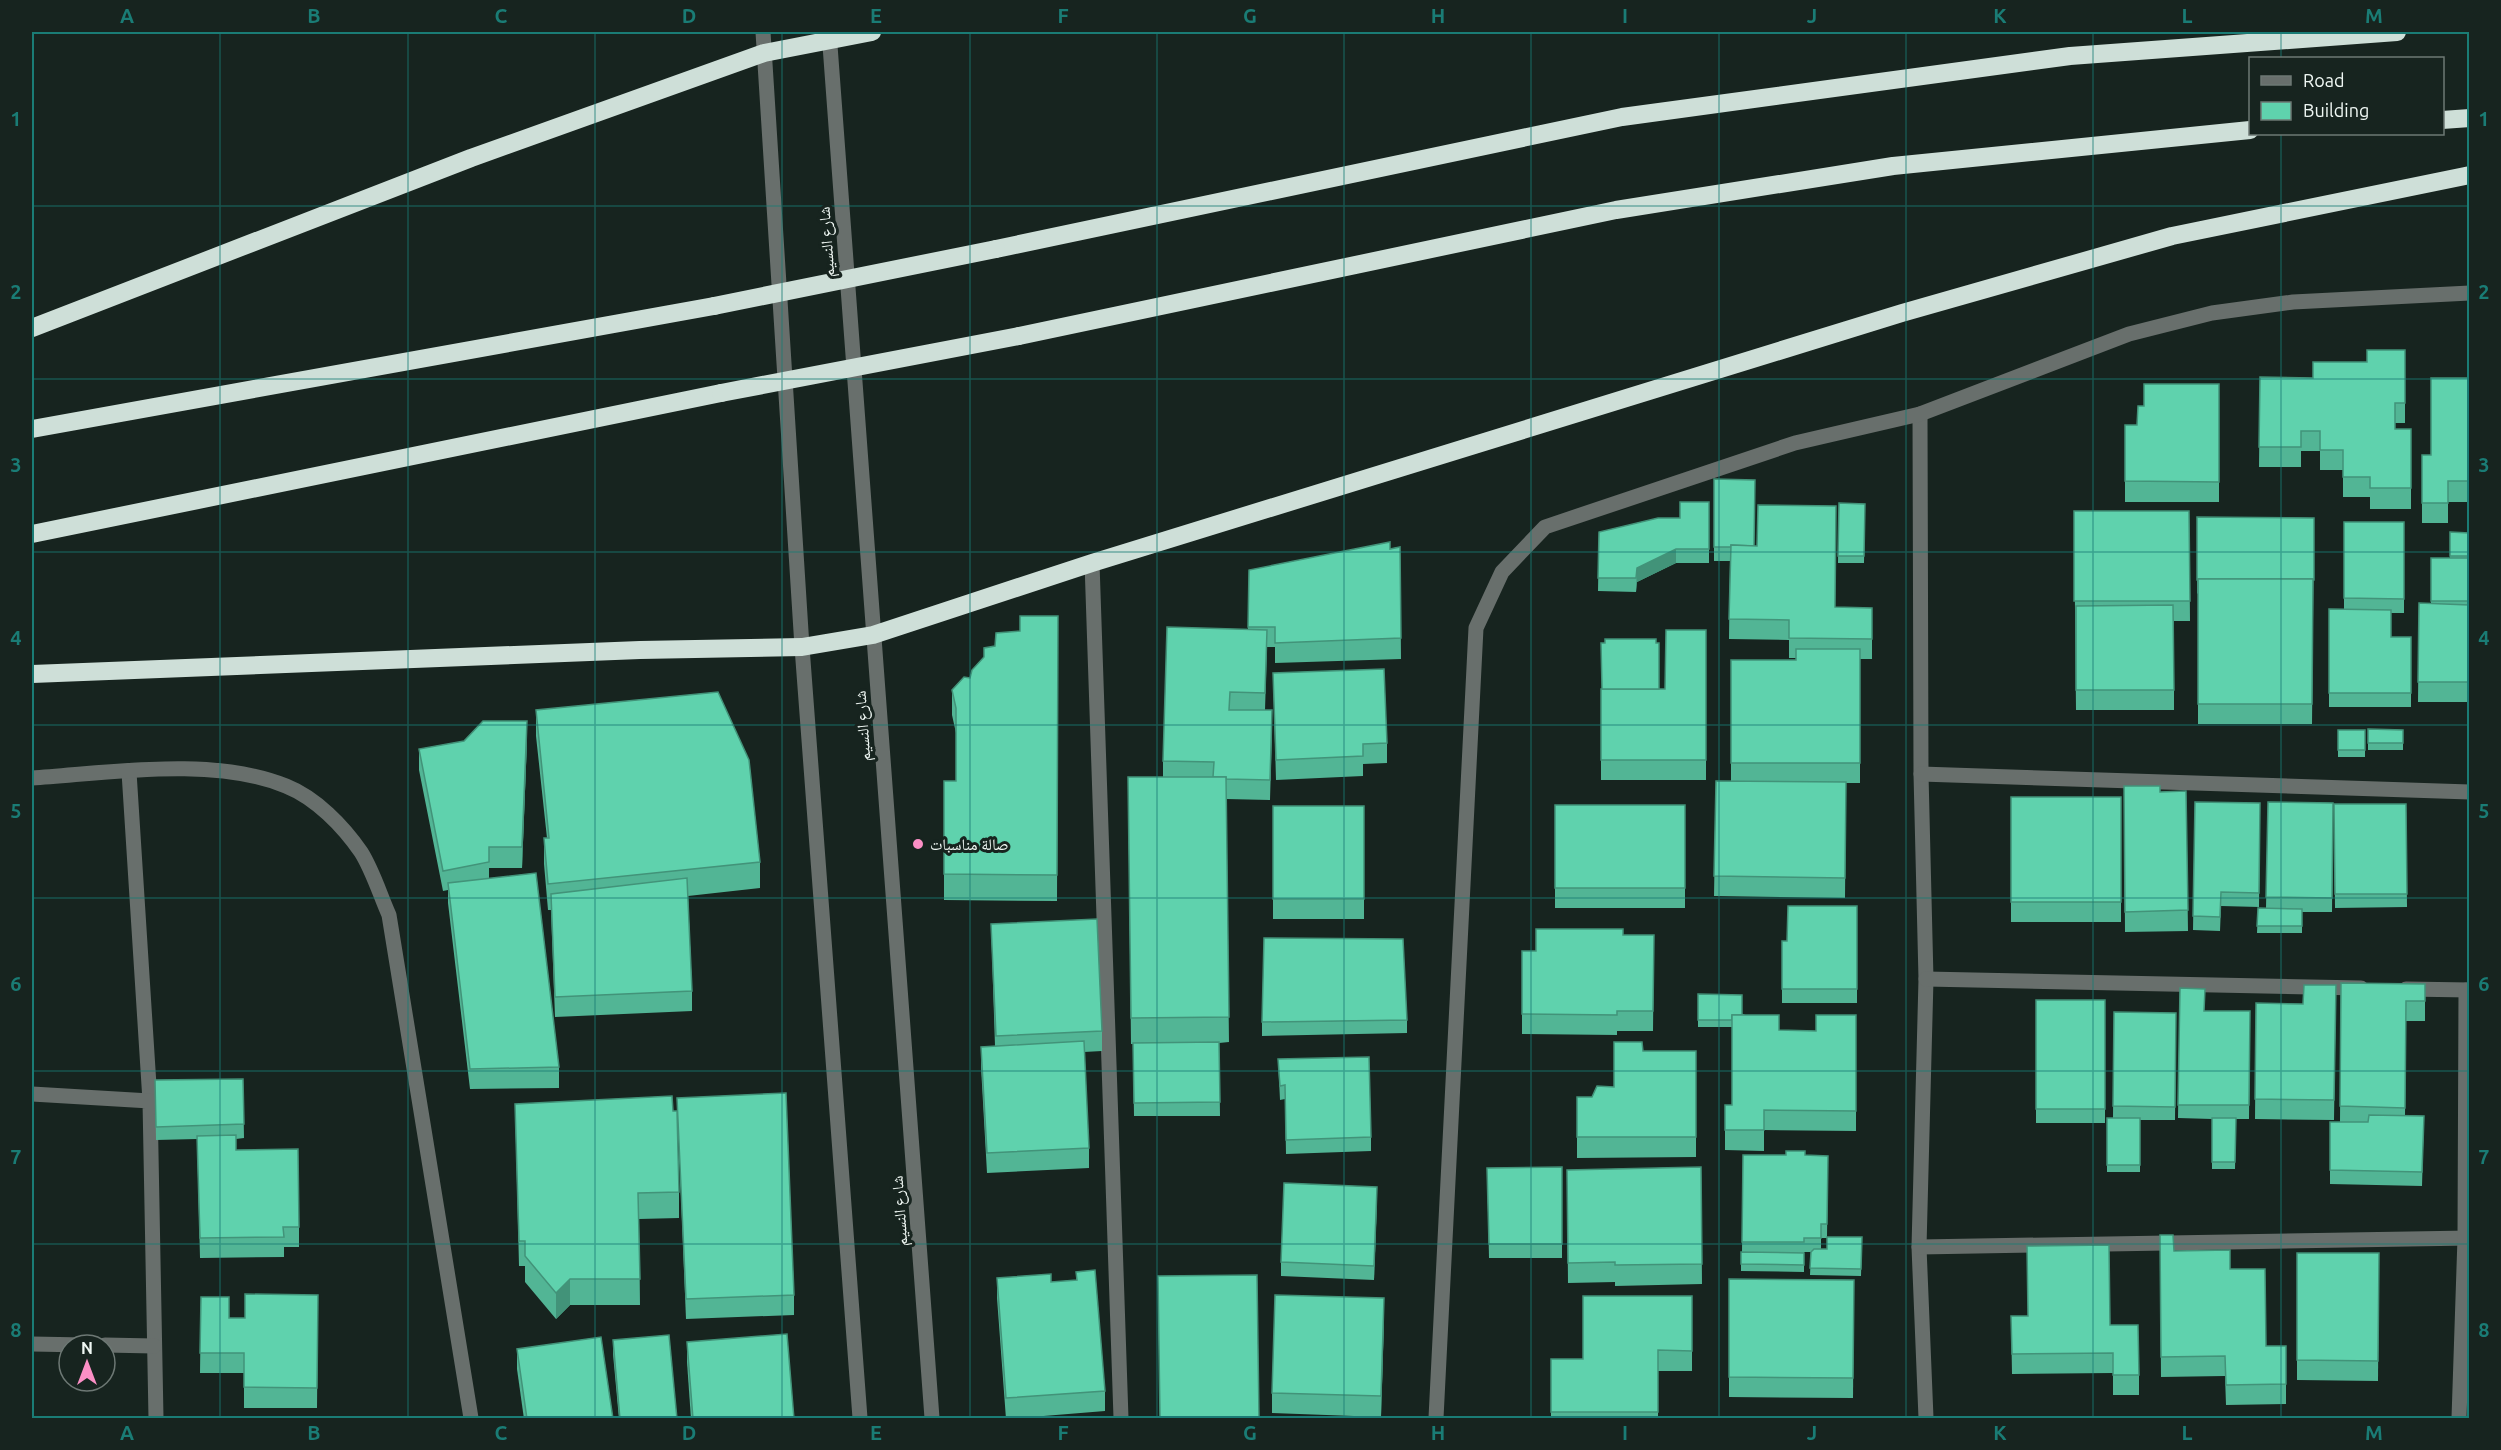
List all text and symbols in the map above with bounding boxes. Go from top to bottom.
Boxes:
text: A [120,4,134,27]
text: B [307,4,321,27]
text: C [495,4,508,27]
text: D [682,4,696,27]
text: E [870,4,882,27]
text: F [1057,4,1069,27]
text: G [1243,4,1257,27]
text: H [1431,4,1445,27]
text: I [1622,4,1628,27]
text: J [1807,4,1817,27]
text: K [1993,4,2007,27]
text: L [2182,4,2193,27]
text: M [2365,4,2383,27]
legend [2249,57,2444,135]
text: Road [2303,70,2345,90]
text: Building [2303,100,2369,120]
text: 1 [10,107,22,130]
text: 1 [2478,107,2490,130]
street label: شارع النسيم [815,206,839,278]
text: 2 [10,280,22,303]
text: 2 [2478,280,2490,303]
text: 3 [10,453,22,476]
text: 3 [2478,453,2490,476]
text: 4 [10,626,22,649]
text: 4 [2478,626,2490,649]
street label: شارع النسيم [851,690,875,762]
text: 5 [10,799,22,822]
text: 5 [2478,799,2490,822]
place label: صالة مناسبات [930,835,1009,853]
marker: صالة مناسبات [911,837,925,851]
text: 6 [10,972,22,995]
text: 6 [2478,972,2490,995]
text: 7 [10,1145,22,1168]
text: 7 [2478,1145,2490,1168]
street label: شارع النسيم [888,1175,912,1247]
text: 8 [10,1318,22,1341]
text: 8 [2478,1318,2490,1341]
north arrow [57,1333,117,1393]
text: N [81,1339,93,1357]
text: A [120,1421,134,1444]
text: B [307,1421,321,1444]
text: C [495,1421,508,1444]
text: D [682,1421,696,1444]
text: E [870,1421,882,1444]
text: F [1057,1421,1069,1444]
text: G [1243,1421,1257,1444]
text: H [1431,1421,1445,1444]
text: I [1622,1421,1628,1444]
text: J [1807,1421,1817,1444]
text: K [1993,1421,2007,1444]
text: L [2182,1421,2193,1444]
text: M [2365,1421,2383,1444]

